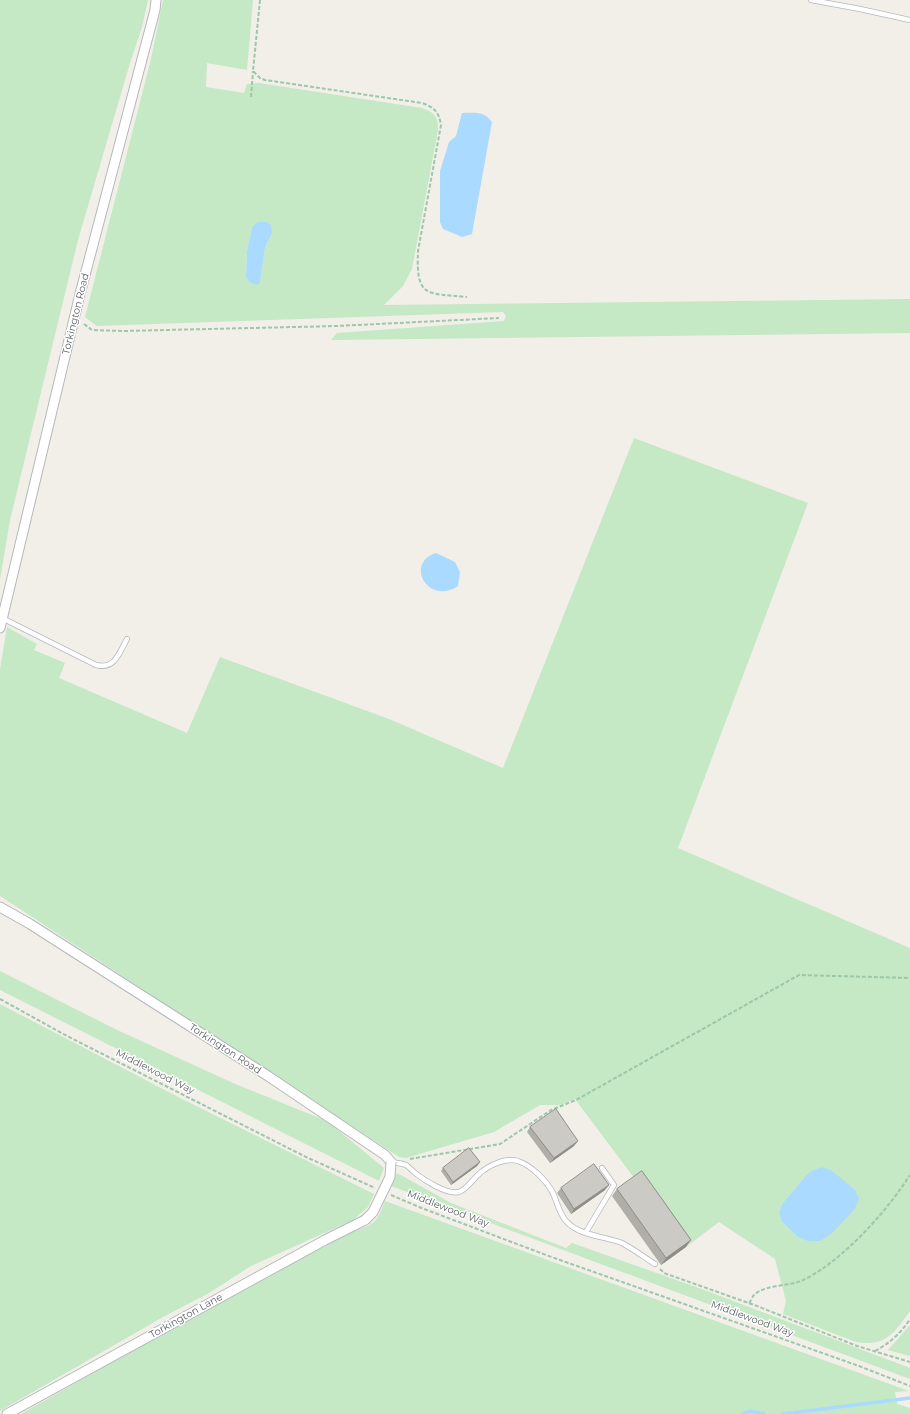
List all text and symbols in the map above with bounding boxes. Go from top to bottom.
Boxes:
street label: Torkington Road [60,272,92,356]
street label: Torkington Road [187,1021,263,1077]
street label: Middlewood Way [114,1047,196,1097]
street label: Middlewood Way [405,1188,491,1230]
street label: Torkington Lane [147,1291,225,1341]
street label: Middlewood Way [709,1299,795,1339]

